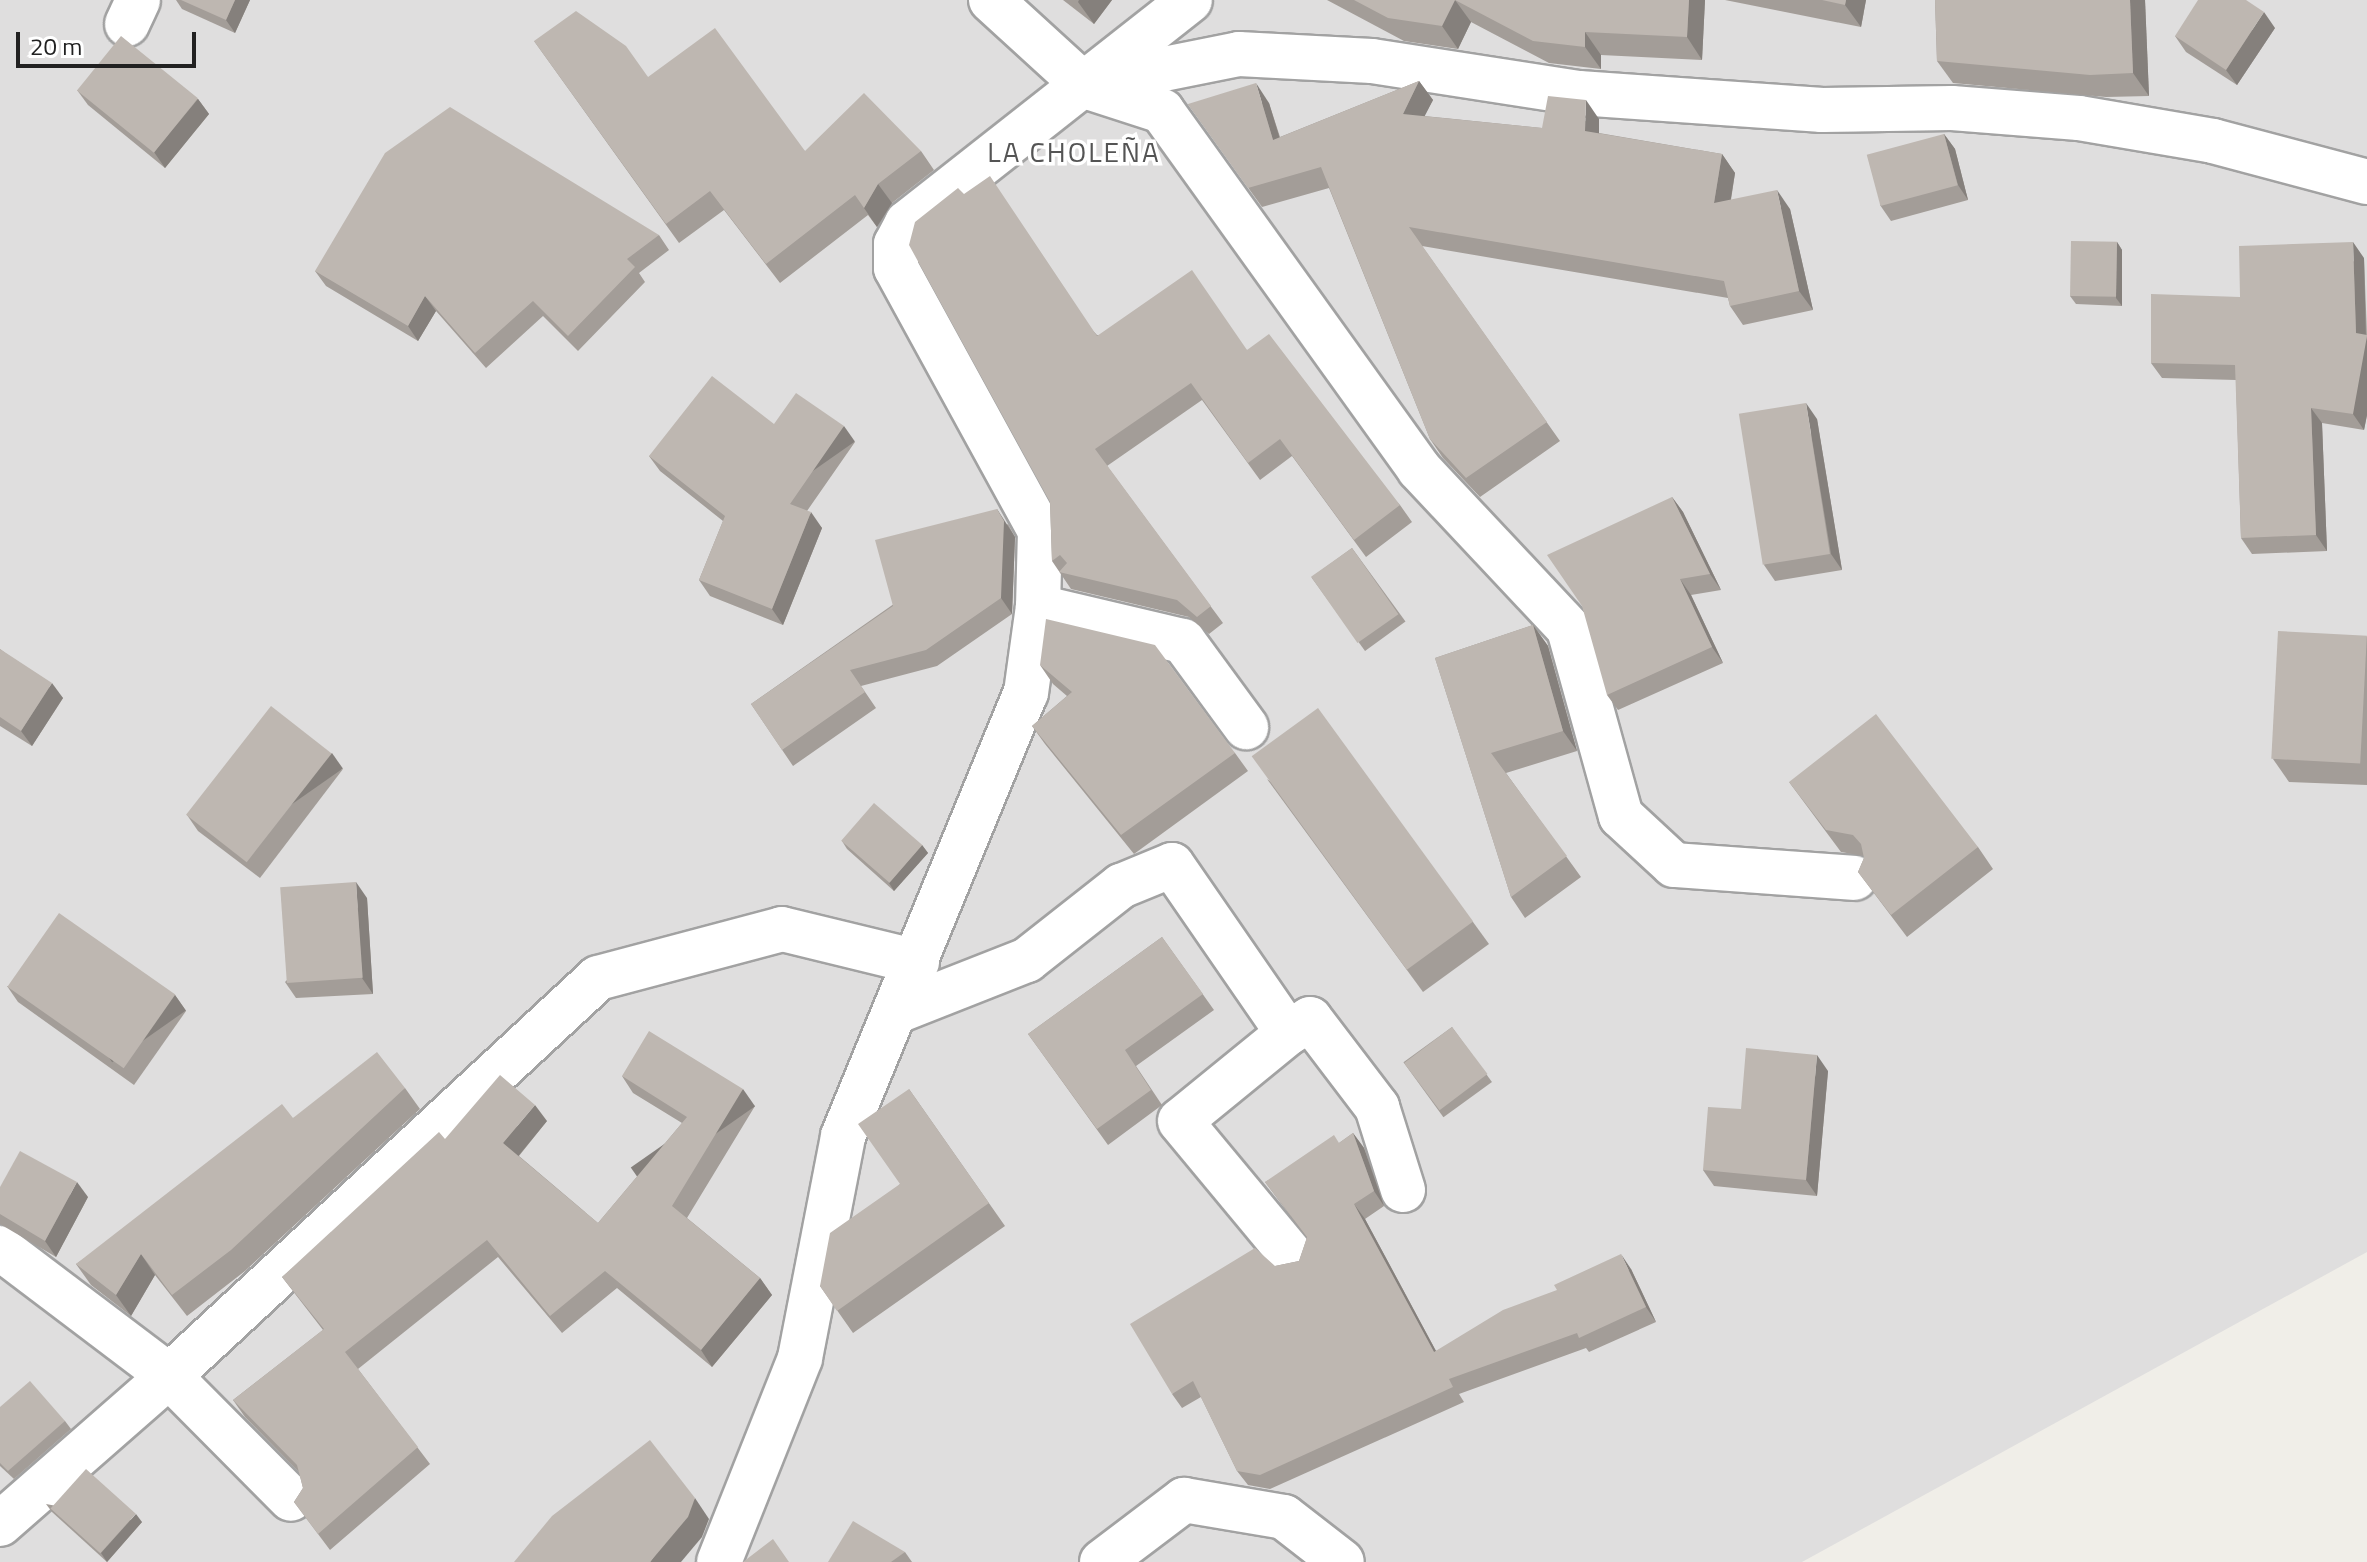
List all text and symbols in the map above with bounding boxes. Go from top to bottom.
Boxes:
scale bar [20,16,200,66]
text: 20 m [30,28,82,64]
district label: LA CHOLEÑA [987,135,1161,169]

